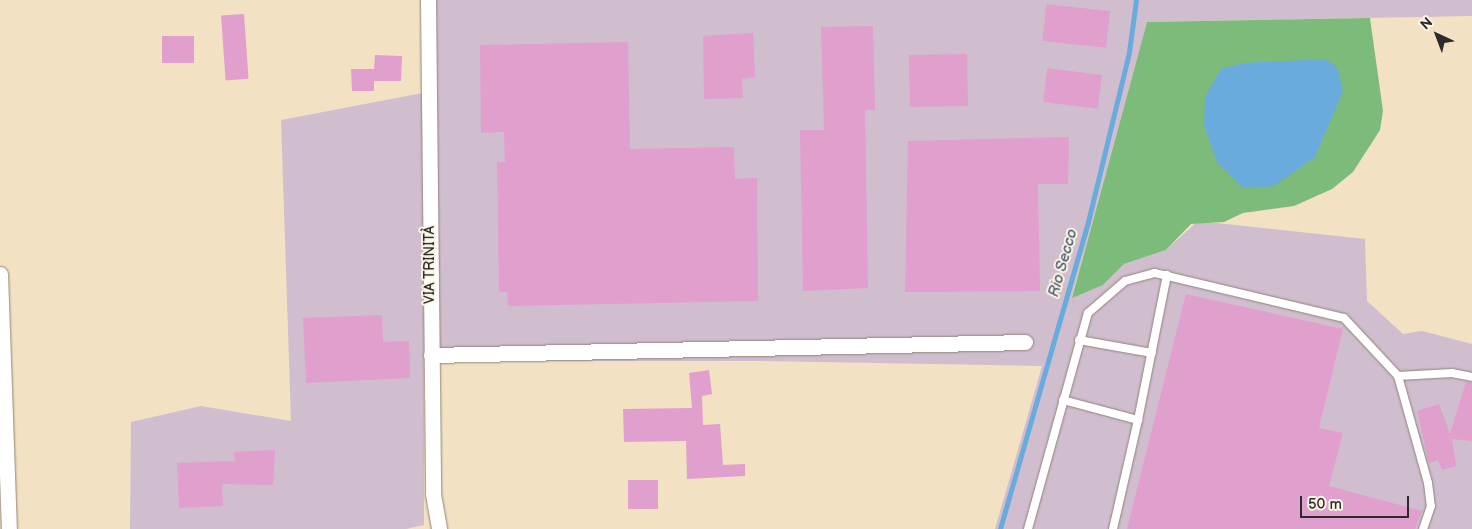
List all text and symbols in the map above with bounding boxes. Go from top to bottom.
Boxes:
north arrow [1412,10,1462,60]
text: N [1417,14,1436,33]
street label: VIA TRINITÀ [422,226,438,304]
water label: Rio Secco [1045,227,1081,299]
scale bar [1302,486,1411,518]
text: 50 m [1308,495,1342,514]

